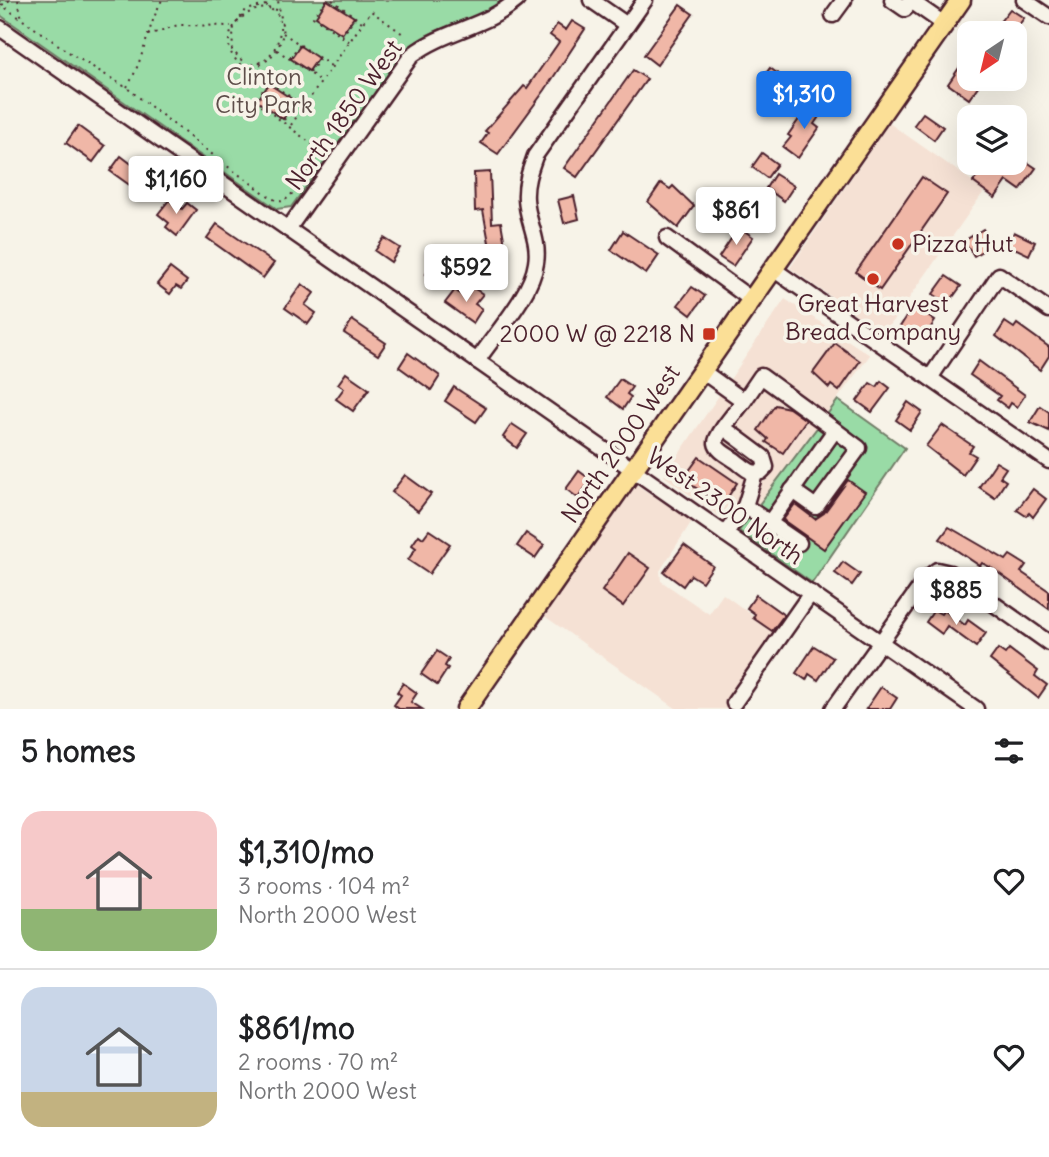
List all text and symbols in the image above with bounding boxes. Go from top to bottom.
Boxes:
north arrow [957,21,1027,91]
map controls [957,21,1027,175]
street label: North 1850 West [278,33,408,196]
park label: Clinton City Park [215,61,313,119]
pin: $1,310 [747,72,861,131]
text: $1,310 [772,79,836,108]
button: layers [957,105,1027,175]
pin: $1,160 [119,156,233,216]
text: $1,160 [145,164,207,193]
pin: $861 [695,188,777,247]
text: $861 [712,195,760,224]
place label: Pizza Hut [912,228,1013,258]
marker: Pizza Hut [890,236,906,252]
pin: $592 [425,244,507,304]
text: $592 [440,252,492,281]
marker: Great Harvest Bread Company [865,271,881,287]
place label: Great Harvest Bread Company [785,288,961,346]
place label: 2000 W @ 2218 N [499,318,695,348]
marker: 2000 W @ 2218 N [701,326,717,342]
street label: North 2000 West [554,358,686,528]
street label: West 2300 North [642,440,810,570]
pin: $885 [915,568,997,627]
text: $885 [930,575,982,604]
text: 5 homes [21,732,136,770]
icon: filters [990,732,1028,770]
text: $1,310/mo [238,833,374,871]
icon: home [77,839,161,923]
icon: heart [990,862,1028,900]
text: 3 rooms · 104 m² [238,871,410,900]
text: North 2000 West [238,900,417,929]
text: $861/mo [238,1009,355,1047]
icon: home [77,1015,161,1099]
icon: heart [990,1038,1028,1076]
text: 2 rooms · 70 m² [238,1047,398,1076]
text: North 2000 West [238,1076,417,1105]

